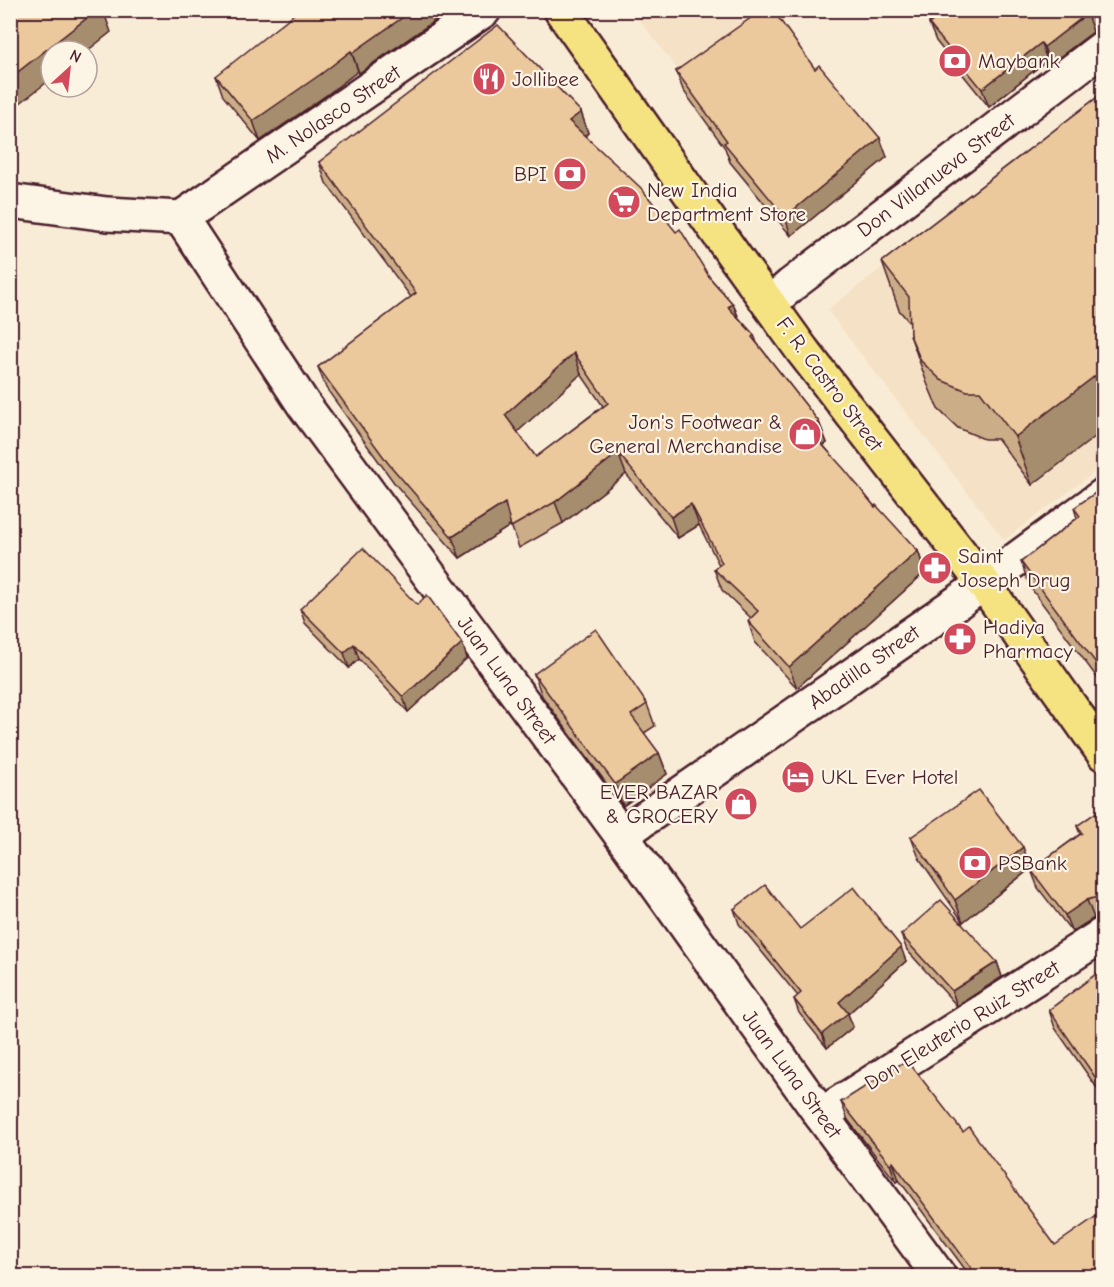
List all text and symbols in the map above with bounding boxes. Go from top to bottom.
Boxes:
north arrow [39,39,99,99]
bank icon: Maybank [937,43,973,79]
text: N [67,46,84,67]
place label: Maybank [978,49,1060,73]
street label: M. Nolasco Street [261,59,406,168]
restaurant icon: Jollibee [471,61,507,97]
place label: Jollibee [512,67,579,91]
street label: Don Villanueva Street [853,107,1020,242]
bank icon: BPI [552,156,588,192]
place label: BPI [514,162,547,186]
place label: New India Department Store [647,178,806,226]
supermarket icon: New India Department Store [606,184,642,220]
street label: F. R. Castro Street [772,312,889,456]
place label: Jon's Footwear & General Merchandise [589,410,782,458]
shop icon: Jon's Footwear & General Merchandise [787,416,823,452]
place label: Saint Joseph Drug [958,544,1071,592]
pharmacy icon: Saint Joseph Drug [917,550,953,586]
street label: Juan Luna Street [452,611,562,750]
place label: Hadiya Pharmacy [983,615,1074,663]
street label: Abadilla Street [804,619,925,714]
pharmacy icon: Hadiya Pharmacy [942,621,978,657]
hotel icon: UKL Ever Hotel [780,759,816,795]
place label: UKL Ever Hotel [821,765,958,789]
place label: EVER BAZAR & GROCERY [600,780,719,828]
shop icon: EVER BAZAR & GROCERY [723,786,759,822]
bank icon: PSBank [957,845,993,881]
place label: PSBank [998,851,1067,875]
street label: Don Eleuterio Ruiz Street [860,955,1065,1095]
street label: Juan Luna Street [737,1005,847,1144]

